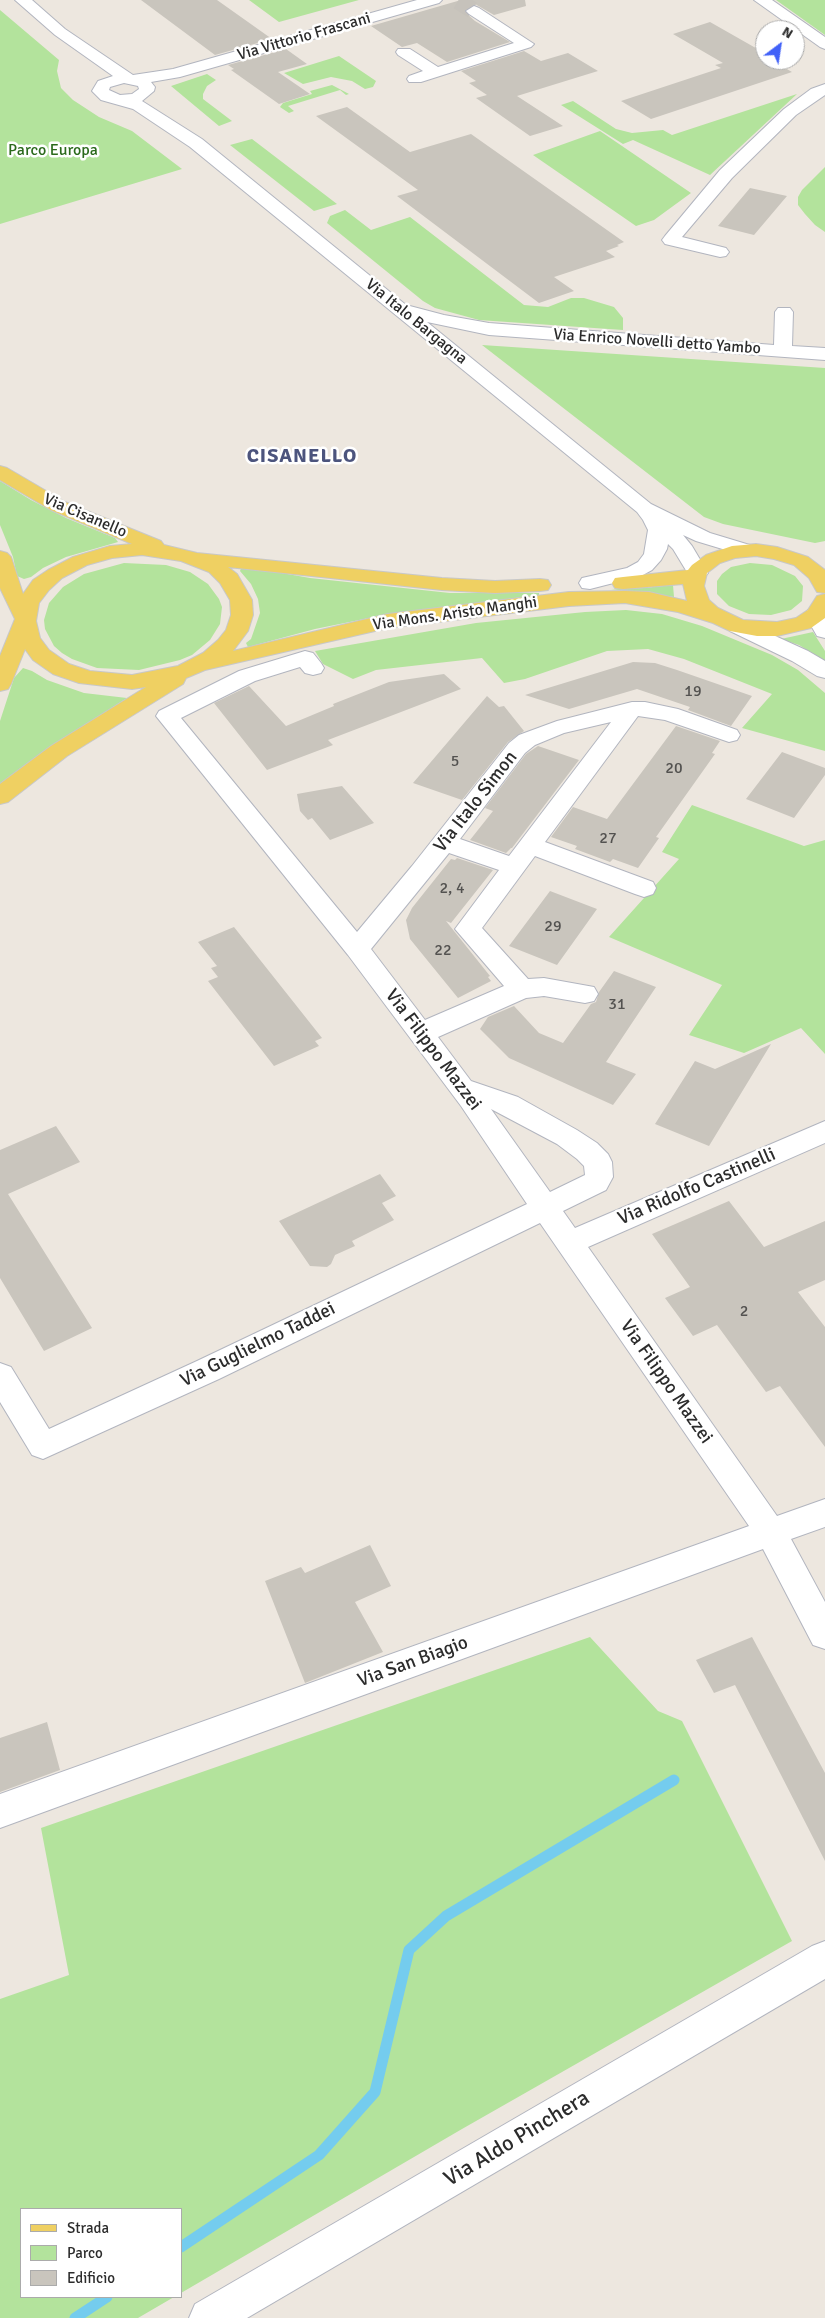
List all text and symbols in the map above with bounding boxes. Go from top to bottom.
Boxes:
street label: Via Vittorio Frascani [235,9,373,65]
north arrow [755,20,805,70]
text: N [779,23,796,42]
park label: Parco Europa [8,141,98,161]
street label: Via Italo Bargagna [361,275,471,369]
street label: Via Enrico Novelli detto Yambo [552,325,762,359]
district label: CISANELLO [246,445,358,469]
street label: Via Cisanello [41,490,129,542]
street label: Via Mons. Aristo Manghi [372,593,538,635]
house number: 19 [684,682,702,702]
street label: Via Italo Simon [429,747,523,857]
house number: 5 [451,752,459,772]
house number: 20 [665,759,683,779]
house number: 27 [599,829,617,849]
house number: 2, 4 [439,879,465,899]
house number: 29 [544,917,562,937]
house number: 22 [434,941,452,961]
street label: Via Filippo Mazzei [380,985,486,1115]
house number: 31 [608,995,626,1015]
street label: Via Ridolfo Castinelli [615,1143,779,1231]
street label: Via Guglielmo Taddei [177,1298,339,1392]
house number: 2 [740,1302,748,1322]
street label: Via Filippo Mazzei [615,1316,717,1448]
street label: Via San Biagio [355,1631,471,1693]
street label: Via Aldo Pinchera [439,2085,595,2193]
legend [20,2208,182,2298]
text: Strada [67,2219,109,2237]
text: Parco [67,2244,103,2262]
text: Edificio [67,2269,115,2287]

